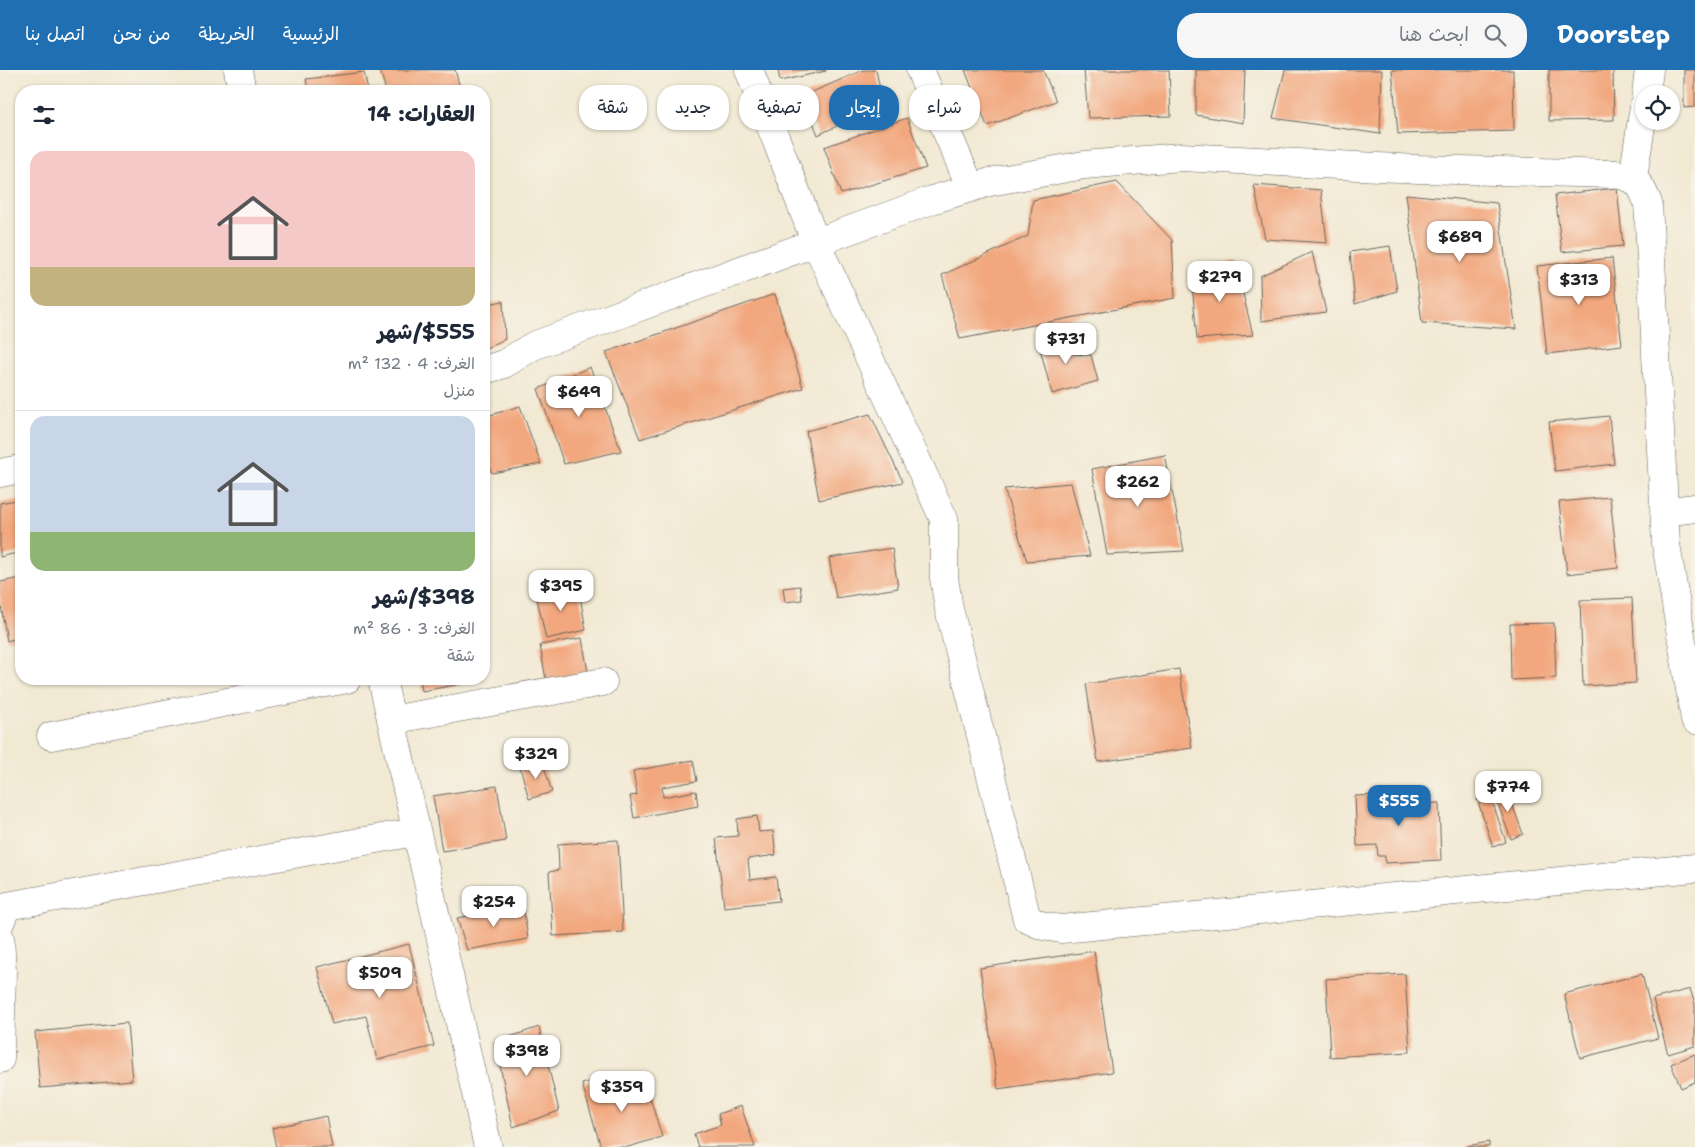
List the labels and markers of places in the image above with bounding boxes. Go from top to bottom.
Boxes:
pin: $689 [1430,220,1490,263]
pin: $279 [1190,260,1250,303]
pin: $313 [1549,264,1609,306]
pin: $731 [1036,322,1096,365]
pin: $649 [549,376,609,418]
pin: $262 [1108,466,1168,508]
pin: $395 [531,570,591,612]
pin: $329 [506,738,566,780]
pin: $774 [1478,770,1538,813]
pin: $555 [1369,784,1429,827]
pin: $254 [464,886,524,928]
pin: $509 [350,956,410,999]
pin: $398 [497,1034,557,1077]
pin: $359 [592,1070,652,1113]

